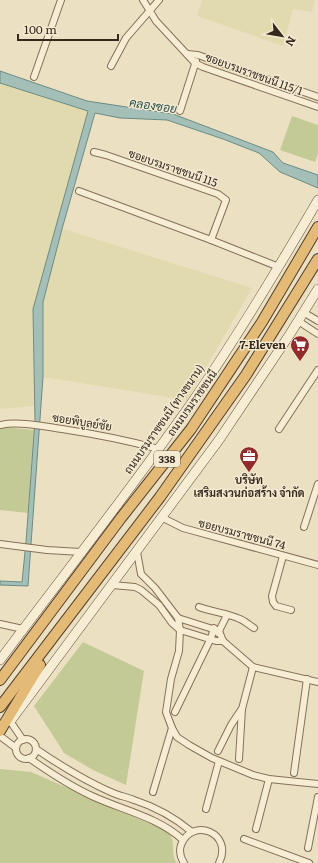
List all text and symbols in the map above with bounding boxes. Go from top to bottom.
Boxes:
scale bar [18,16,118,42]
north arrow [262,16,302,56]
text: 100 m [24,20,57,38]
text: N [282,34,301,50]
street label: ซอยบรมราชชนนี 115/1 [203,48,306,98]
water label: คลองซอย [128,93,178,117]
street label: ซอยบรมราชชนนี 115 [127,144,220,190]
supermarket icon: 7-Eleven [289,334,311,362]
place label: 7-Eleven [239,336,286,352]
street label: ถนนบรมราชชนนี (ทางขนาน) [119,360,207,476]
street label: ถนนบรมราชชนนี [162,366,220,439]
street label: ซอยพิบูลย์ชัย [51,408,113,435]
office icon: บริษัท เสริมสงวนก่อสร้าง จำกัด [238,445,260,473]
road number: 338 [154,451,180,467]
place label: บริษัท เสริมสงวนก่อสร้าง จำกัด [193,471,305,500]
street label: ซอยบรมราชชนนี 74 [197,514,288,552]

